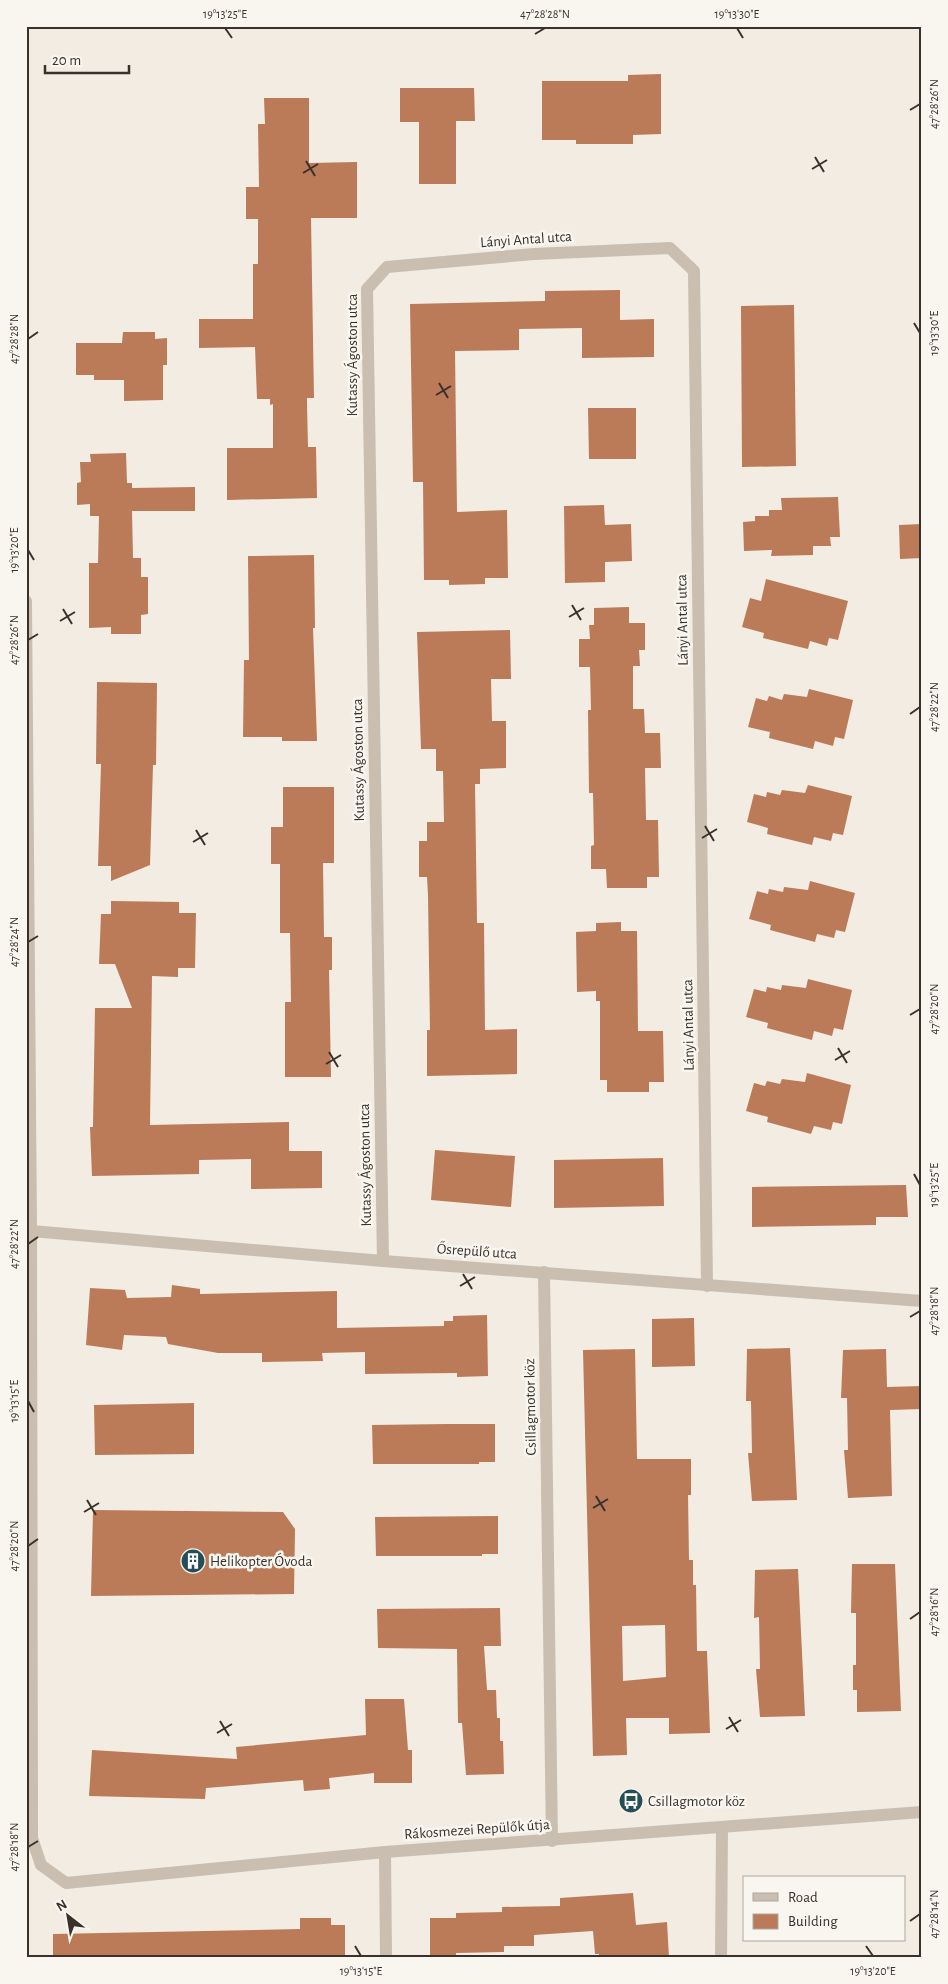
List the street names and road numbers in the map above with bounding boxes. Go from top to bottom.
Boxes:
street label: Lányi Antal utca [480,229,572,250]
street label: Kutassy Ágoston utca [343,293,360,417]
street label: Lányi Antal utca [674,574,691,666]
street label: Kutassy Ágoston utca [348,698,367,822]
street label: Lányi Antal utca [680,979,697,1071]
street label: Kutassy Ágoston utca [355,1103,374,1227]
street label: Ősrepülő utca [436,1240,518,1262]
street label: Csillagmotor köz [522,1358,539,1456]
street label: Rákosmezei Repülők útja [404,1817,550,1842]

